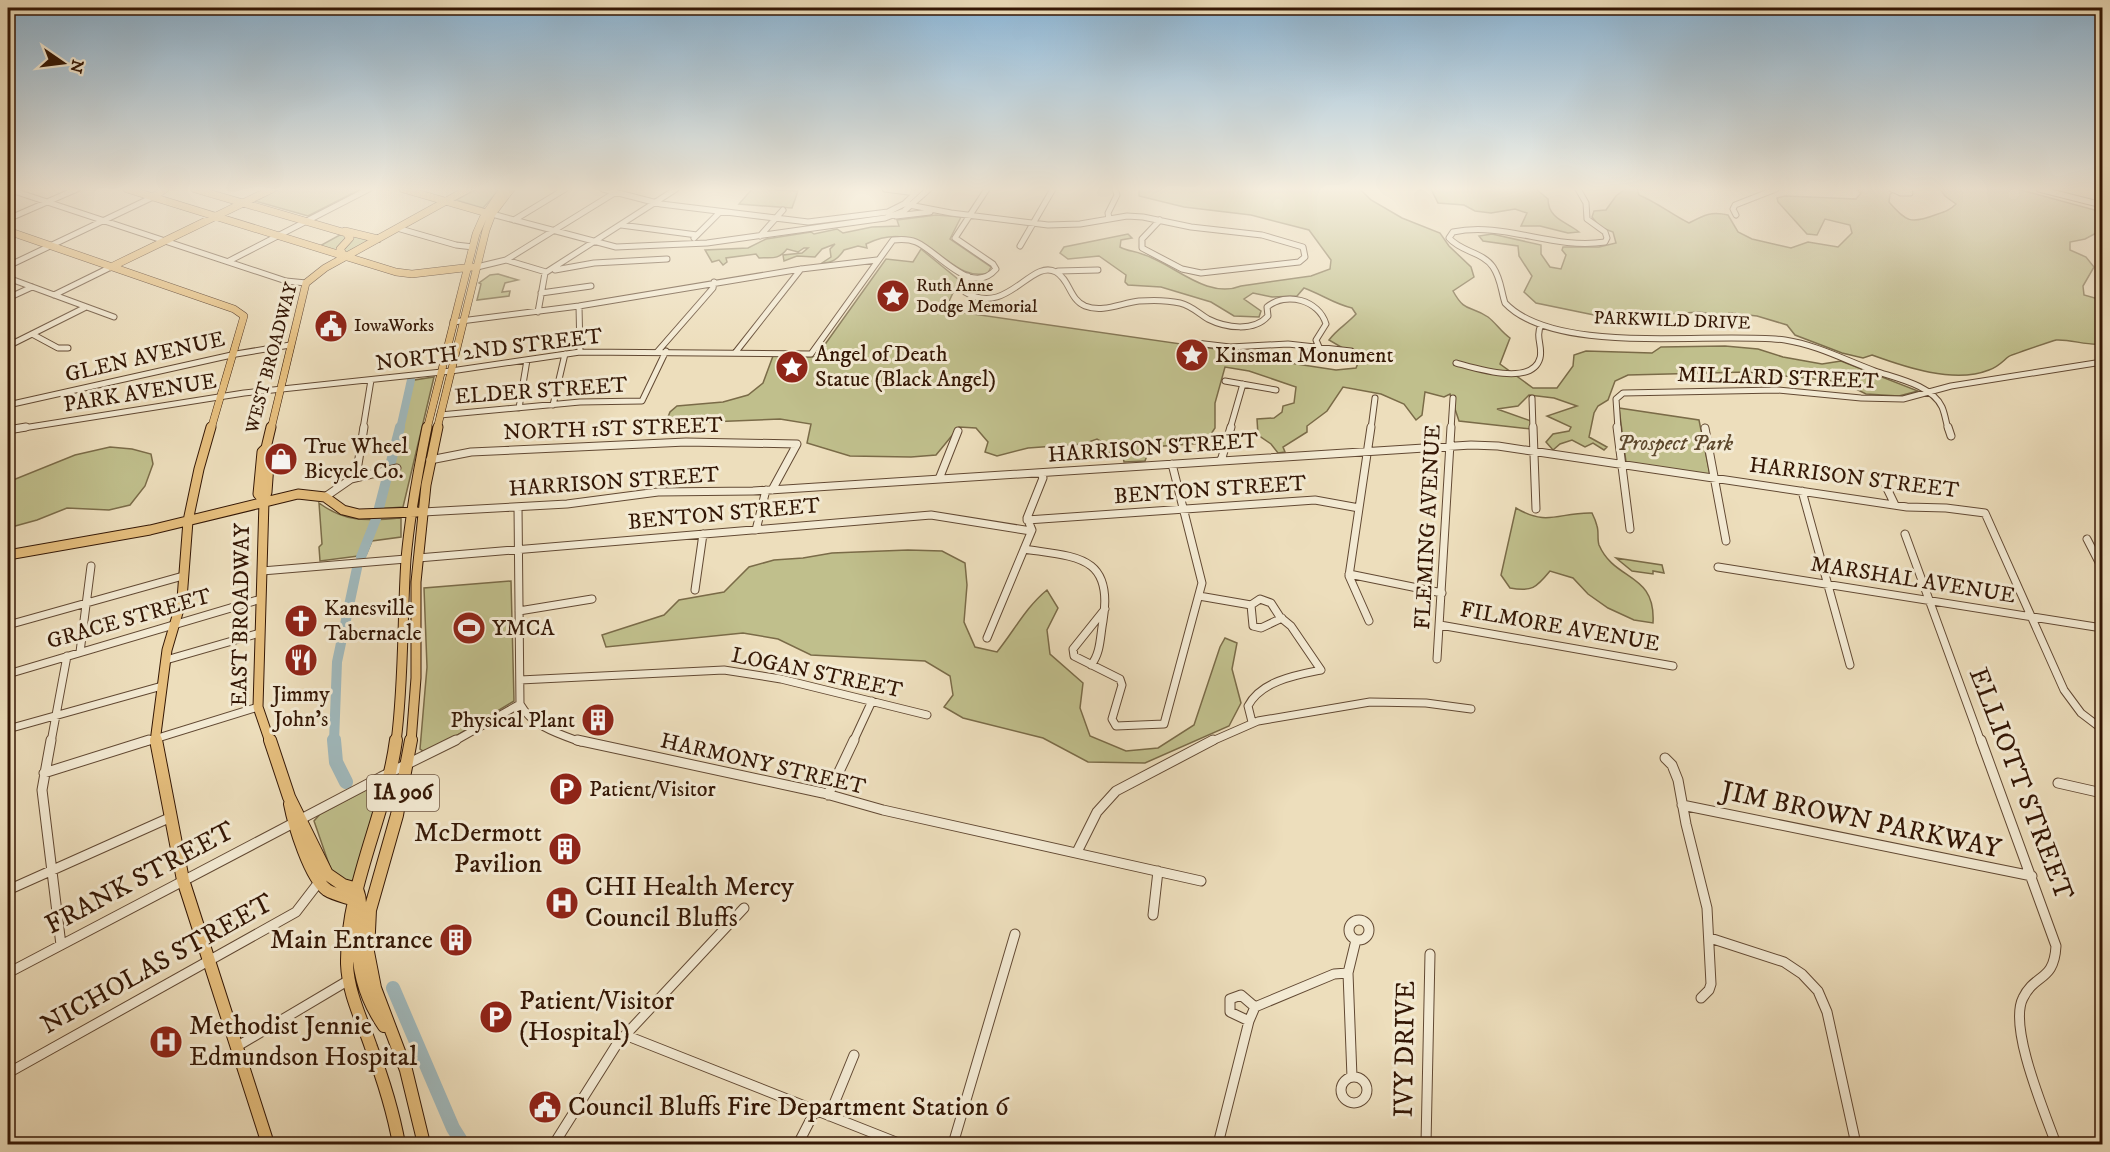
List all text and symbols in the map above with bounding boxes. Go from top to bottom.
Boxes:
north arrow [33,33,93,93]
text: N [65,58,88,75]
place label: Ruth Anne Dodge Memorial [916,275,1038,318]
place icon: Ruth Anne Dodge Memorial [875,278,911,314]
street label: WEST BROADWAY [241,280,303,437]
street label: PARKWILD DRIVE [1593,307,1751,335]
public building icon: IowaWorks [313,308,349,344]
place label: IowaWorks [354,315,434,337]
street label: NORTH 2ND STREET [374,323,604,377]
street label: GLEN AVENUE [62,325,228,389]
place icon: Kinsman Monument [1174,337,1210,373]
place label: Angel of Death Statue (Black Angel) [815,341,996,393]
place label: Kinsman Monument [1215,342,1394,369]
place icon: Angel of Death Statue (Black Angel) [774,349,810,385]
street label: MILLARD STREET [1677,361,1880,395]
street label: PARK AVENUE [62,368,218,418]
street label: ELDER STREET [454,371,629,411]
street label: NORTH 1ST STREET [503,412,723,446]
street label: FLEMING AVENUE [1409,424,1447,630]
street label: HARRISON STREET [1047,427,1260,469]
park label: Prospect Park [1617,430,1734,457]
place label: True Wheel Bicycle Co. [304,433,408,485]
shop icon: True Wheel Bicycle Co. [263,441,299,477]
street label: HARRISON STREET [1748,452,1961,504]
street label: HARRISON STREET [508,461,721,503]
street label: BENTON STREET [1113,470,1308,510]
street label: BENTON STREET [627,492,822,536]
street label: EAST BROADWAY [226,522,256,707]
street label: MARSHAL AVENUE [1809,550,2017,610]
street label: GRACE STREET [44,583,214,655]
place label: Kanesville Tabernacle [324,595,422,647]
street label: FILMORE AVENUE [1458,596,1662,658]
church icon: Kanesville Tabernacle [283,603,319,639]
sports icon: YMCA [451,610,487,646]
place label: YMCA [492,615,555,642]
restaurant icon: Jimmy John's [283,642,319,678]
street label: LOGAN STREET [729,642,905,704]
street label: ELLIOTT STREET [1961,663,2081,906]
place label: Jimmy John's [270,681,330,733]
building icon: Physical Plant [580,702,616,738]
place label: Physical Plant [450,707,575,734]
street label: HARMONY STREET [658,727,869,801]
parking icon: Patient/Visitor [548,771,584,807]
street label: JIM BROWN PARKWAY [1715,773,2005,866]
road number: IA 906 [367,775,439,811]
place label: Patient/Visitor [589,776,716,803]
street label: FRANK STREET [39,813,241,942]
place label: McDermott Pavilion [414,816,542,881]
building icon: McDermott Pavilion [547,831,583,867]
place label: CHI Health Mercy Council Bluffs [585,870,794,935]
hospital icon: CHI Health Mercy Council Bluffs [544,885,580,921]
street label: NICHOLAS STREET [35,886,280,1042]
building icon: Main Entrance [438,922,474,958]
place label: Main Entrance [270,923,433,957]
street label: IVY DRIVE [1387,980,1423,1118]
place label: Patient/Visitor (Hospital) [519,984,674,1049]
parking icon: Patient/Visitor (Hospital) [478,999,514,1035]
place label: Methodist Jennie Edmundson Hospital [189,1009,417,1074]
hospital icon: Methodist Jennie Edmundson Hospital [148,1024,184,1060]
public building icon: Council Bluffs Fire Department Station 6 [527,1089,563,1125]
place label: Council Bluffs Fire Department Station 6 [568,1090,1010,1124]

